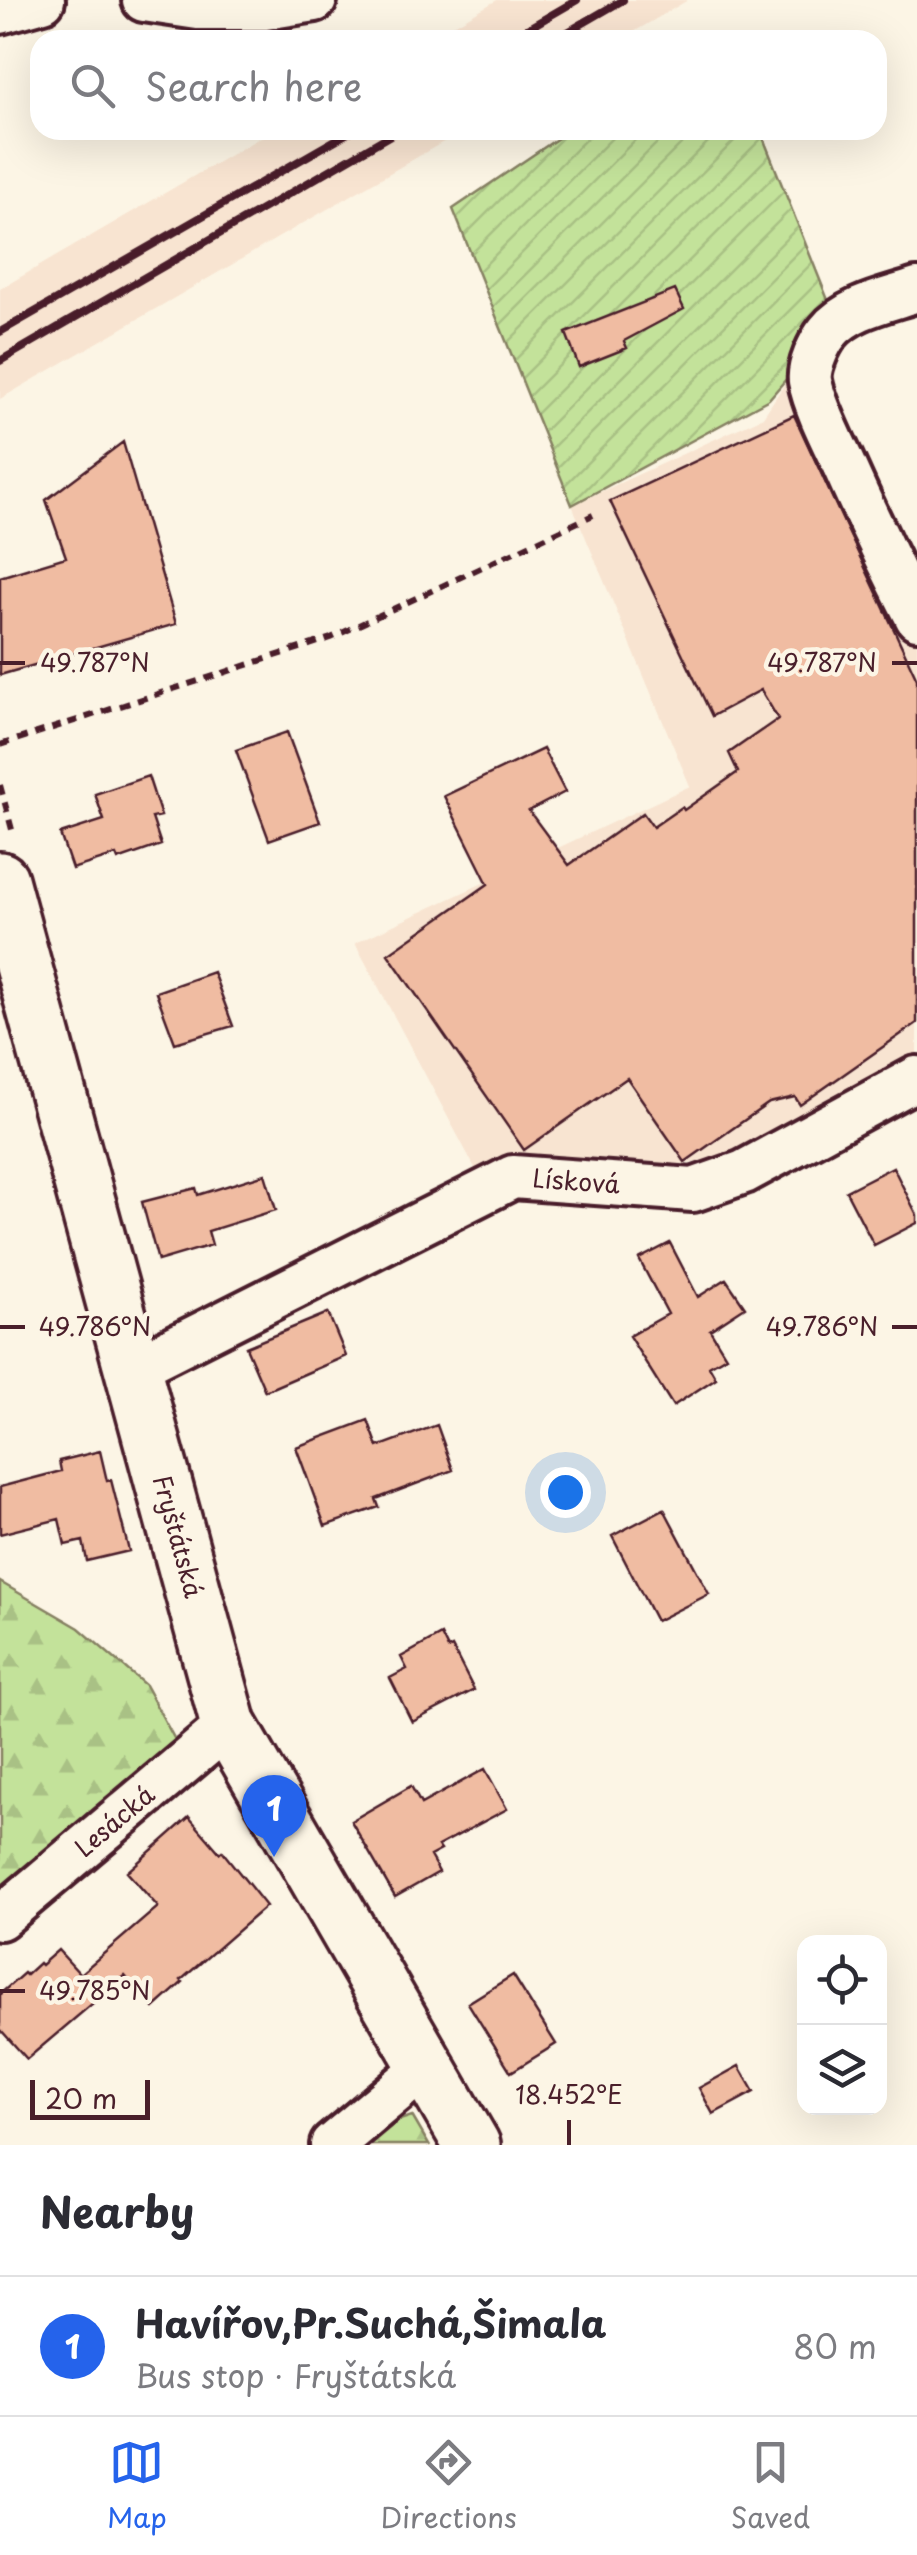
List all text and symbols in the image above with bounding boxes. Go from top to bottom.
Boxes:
search box [30,30,887,140]
text: Search here [145,57,362,114]
icon: search [65,58,120,113]
text: 49.787°N [40,643,150,681]
text: 49.787°N [767,643,877,681]
street label: Lísková [531,1158,622,1203]
text: 49.786°N [39,1307,151,1345]
text: 49.786°N [766,1307,878,1345]
your location [540,1467,591,1518]
street label: Fryštátská [144,1470,214,1602]
pin: 1 [242,1774,306,1857]
street label: Lesácká [66,1775,163,1866]
map controls [797,1935,887,2115]
button: locate [797,1935,887,2025]
text: 49.785°N [39,1971,151,2009]
button: layers [797,2025,887,2115]
scale bar [30,2075,150,2120]
text: 18.452°E [515,2075,623,2113]
text: 20 m [45,2076,117,2119]
text: Nearby [40,2179,194,2242]
text: Havířov,Pr.Suchá,Šimala [135,2294,606,2351]
text: 1 [65,2322,80,2370]
text: 80 m [793,2322,877,2370]
text: Bus stop · Fryštátská [135,2351,456,2399]
tab: Map [107,2435,167,2538]
tab: Directions [381,2435,517,2538]
tab: Saved [731,2435,810,2538]

